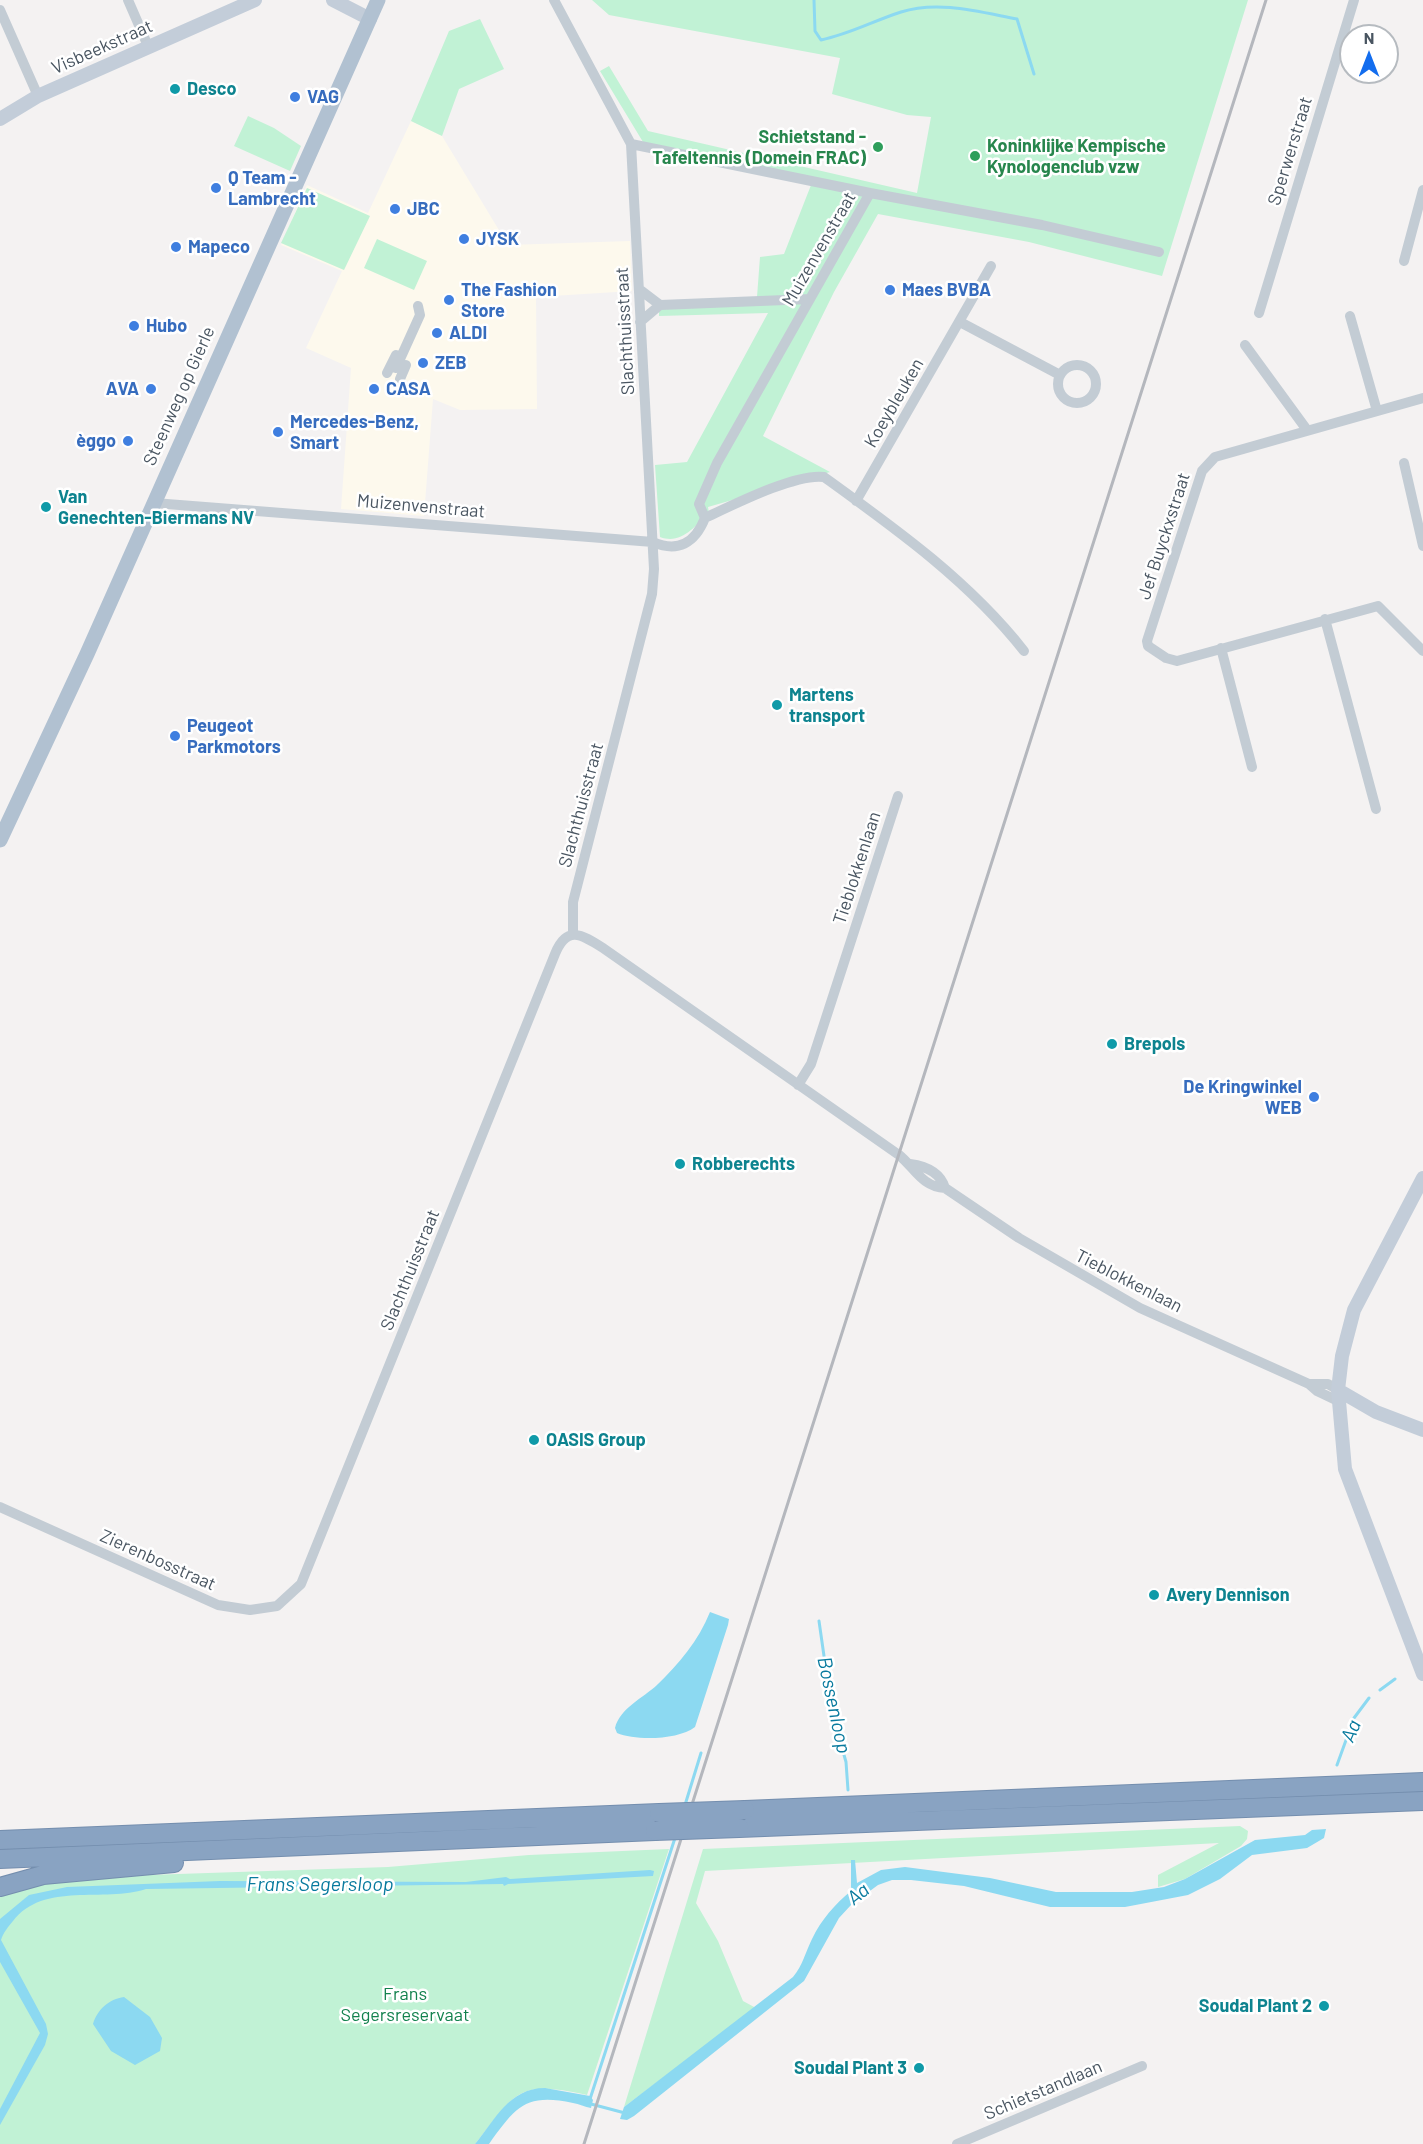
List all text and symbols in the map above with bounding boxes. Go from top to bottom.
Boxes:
street label: Visbeekstraat [48,15,156,79]
north arrow [1339,24,1399,84]
text: N [1364,28,1374,47]
place label: Desco [187,78,236,100]
marker: Desco [168,82,182,96]
place label: VAG [307,86,339,108]
marker: VAG [288,90,302,104]
street label: Sperwerstraat [1263,94,1317,208]
place label: Schietstand - Tafeltennis (Domein FRAC) [652,126,866,168]
place label: Koninklijke Kempische Kynologenclub vzw [987,135,1166,178]
marker: Schietstand - Tafeltennis (Domein FRAC) [871,140,885,154]
marker: Koninklijke Kempische Kynologenclub vzw [968,149,982,163]
place label: Q Team - Lambrecht [228,167,316,210]
marker: Q Team - Lambrecht [209,181,223,195]
street label: Muizenvenstraat [778,188,860,310]
place label: JBC [407,198,440,220]
marker: JBC [388,202,402,216]
place label: JYSK [476,228,519,250]
marker: JYSK [457,232,471,246]
place label: Mapeco [188,236,250,258]
marker: Mapeco [169,240,183,254]
street label: Slachthuisstraat [611,266,639,396]
place label: The Fashion Store [461,279,557,322]
place label: Maes BVBA [902,279,991,301]
marker: Maes BVBA [883,283,897,297]
marker: The Fashion Store [442,293,456,307]
place label: Hubo [146,315,187,337]
marker: Hubo [127,319,141,333]
place label: ALDI [449,322,487,344]
street label: Steenweg op Gierle [139,323,219,469]
marker: ALDI [430,326,444,340]
place label: ZEB [435,352,467,374]
street label: Koeybleuken [860,355,928,451]
marker: ZEB [416,356,430,370]
place label: AVA [106,378,139,400]
place label: CASA [386,378,431,400]
marker: AVA [144,382,158,396]
marker: CASA [367,382,381,396]
place label: Mercedes-Benz, Smart [290,411,419,454]
marker: Mercedes-Benz, Smart [271,425,285,439]
place label: èggo [76,430,116,452]
marker: èggo [121,434,135,448]
street label: Jef Buyckxstraat [1133,470,1195,602]
place label: Van Genechten-Biermans NV [58,486,254,528]
street label: Muizenvenstraat [356,490,486,522]
marker: Van Genechten-Biermans NV [39,500,53,514]
place label: Martens transport [789,684,865,726]
marker: Martens transport [770,698,784,712]
place label: Peugeot Parkmotors [187,715,281,758]
marker: Peugeot Parkmotors [168,729,182,743]
street label: Slachthuisstraat [554,740,608,870]
street label: Tieblokkenlaan [829,809,885,927]
place label: Brepols [1124,1033,1185,1055]
marker: Brepols [1105,1037,1119,1051]
place label: De Kringwinkel WEB [1183,1076,1302,1118]
marker: De Kringwinkel WEB [1307,1090,1321,1104]
place label: Robberechts [692,1153,795,1175]
marker: Robberechts [673,1157,687,1171]
street label: Slachthuisstraat [376,1206,444,1334]
street label: Tieblokkenlaan [1072,1245,1186,1317]
place label: OASIS Group [546,1429,646,1451]
marker: OASIS Group [527,1433,541,1447]
street label: Zierenbosstraat [97,1525,219,1595]
place label: Avery Dennison [1166,1584,1290,1606]
marker: Avery Dennison [1147,1588,1161,1602]
water label: Bossenloop [812,1654,856,1756]
water label: Aa [1336,1716,1366,1746]
water label: Frans Segersloop [247,1872,393,1896]
water label: Aa [842,1878,874,1910]
park label: Frans Segersreservaat [341,1983,469,2026]
place label: Soudal Plant 2 [1199,1995,1312,2017]
marker: Soudal Plant 2 [1317,1999,1331,2013]
street label: Schietstandlaan [981,2055,1105,2125]
place label: Soudal Plant 3 [794,2057,907,2079]
marker: Soudal Plant 3 [912,2061,926,2075]

